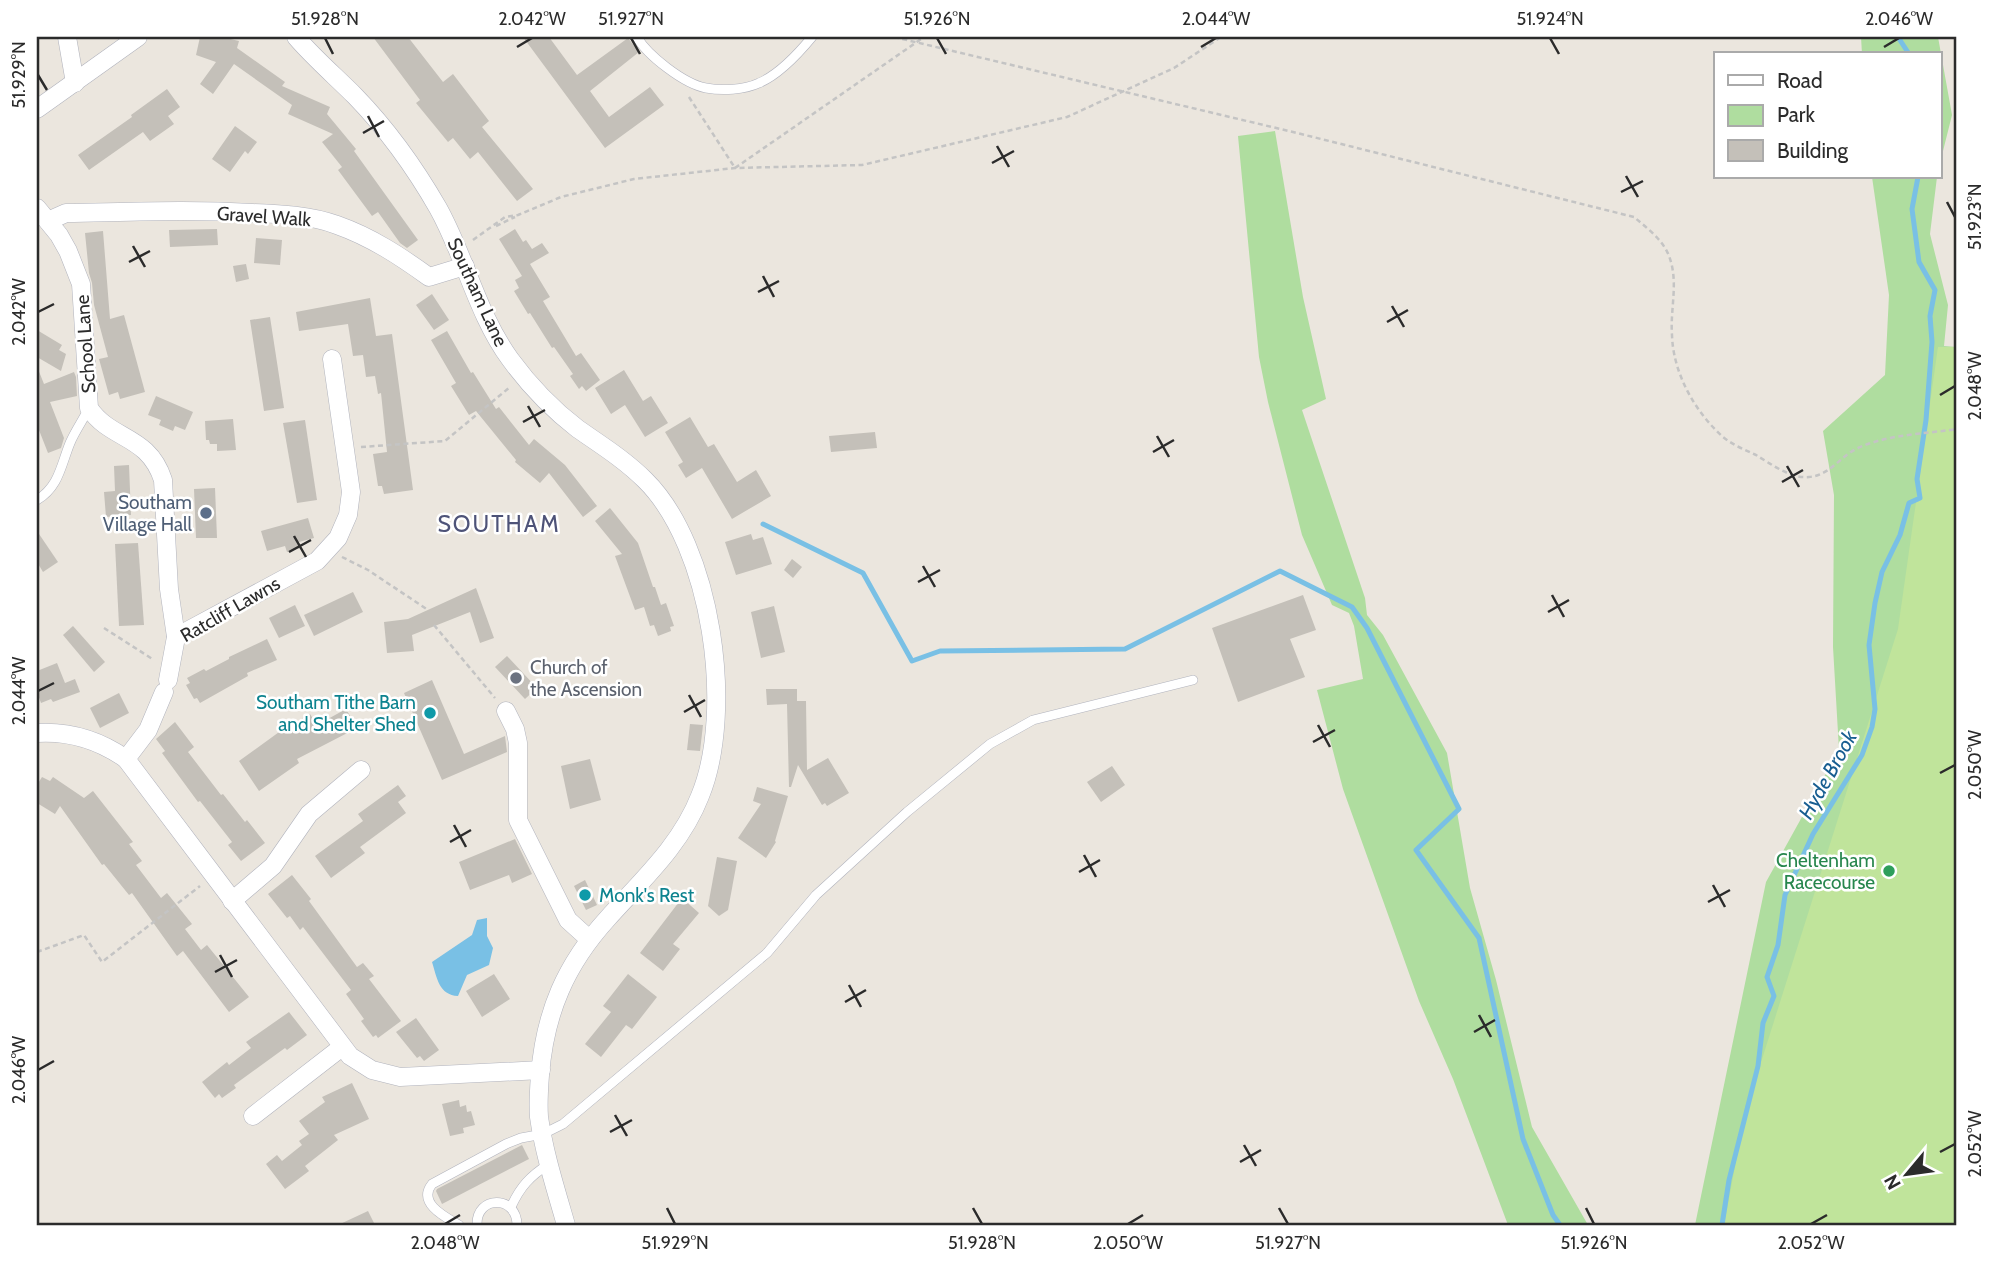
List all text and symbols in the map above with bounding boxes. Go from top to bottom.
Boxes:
text: 51.928°N [291,8,359,30]
text: 2.042°W [498,8,566,30]
text: 51.927°N [598,8,664,30]
text: 51.926°N [904,8,970,30]
text: 2.044°W [1182,8,1250,30]
text: 51.924°N [1516,8,1584,30]
text: 2.046°W [1865,8,1933,30]
text: 51.929°N [8,41,30,109]
legend [1714,52,1941,178]
text: Road [1777,68,1823,93]
text: Park [1777,102,1815,127]
text: Building [1777,138,1849,163]
text: 51.923°N [1964,184,1986,250]
street label: Gravel Walk [216,202,312,231]
street label: Southam Lane [442,234,513,350]
text: 2.042°W [8,278,30,346]
street label: School Lane [71,294,100,394]
text: 2.048°W [1964,351,1986,421]
place label: Southam Village Hall [103,491,193,536]
marker: Southam Village Hall [198,505,214,521]
district label: SOUTHAM [437,510,561,538]
street label: Ratcliff Lawns [176,572,284,647]
place label: Church of the Ascension [530,656,642,701]
text: 2.044°W [8,657,30,725]
marker: Church of the Ascension [508,670,524,686]
place label: Southam Tithe Barn and Shelter Shed [256,691,416,736]
marker: Southam Tithe Barn and Shelter Shed [422,705,438,721]
water label: Hyde Brook [1793,725,1863,823]
text: 2.050°W [1964,730,1986,800]
place label: Cheltenham Racecourse [1776,849,1875,894]
marker: Cheltenham Racecourse [1881,863,1897,879]
place label: Monk's Rest [599,884,695,907]
marker: Monk's Rest [577,887,593,903]
text: 2.046°W [8,1036,30,1104]
text: 2.052°W [1964,1111,1986,1177]
north arrow [1871,1140,1941,1210]
text: N [1879,1171,1906,1193]
text: 2.048°W [410,1232,480,1254]
text: 51.929°N [641,1232,709,1254]
text: 51.928°N [948,1232,1016,1254]
text: 2.050°W [1093,1232,1163,1254]
text: 51.927°N [1255,1232,1321,1254]
text: 51.926°N [1561,1232,1627,1254]
text: 2.052°W [1778,1232,1844,1254]

